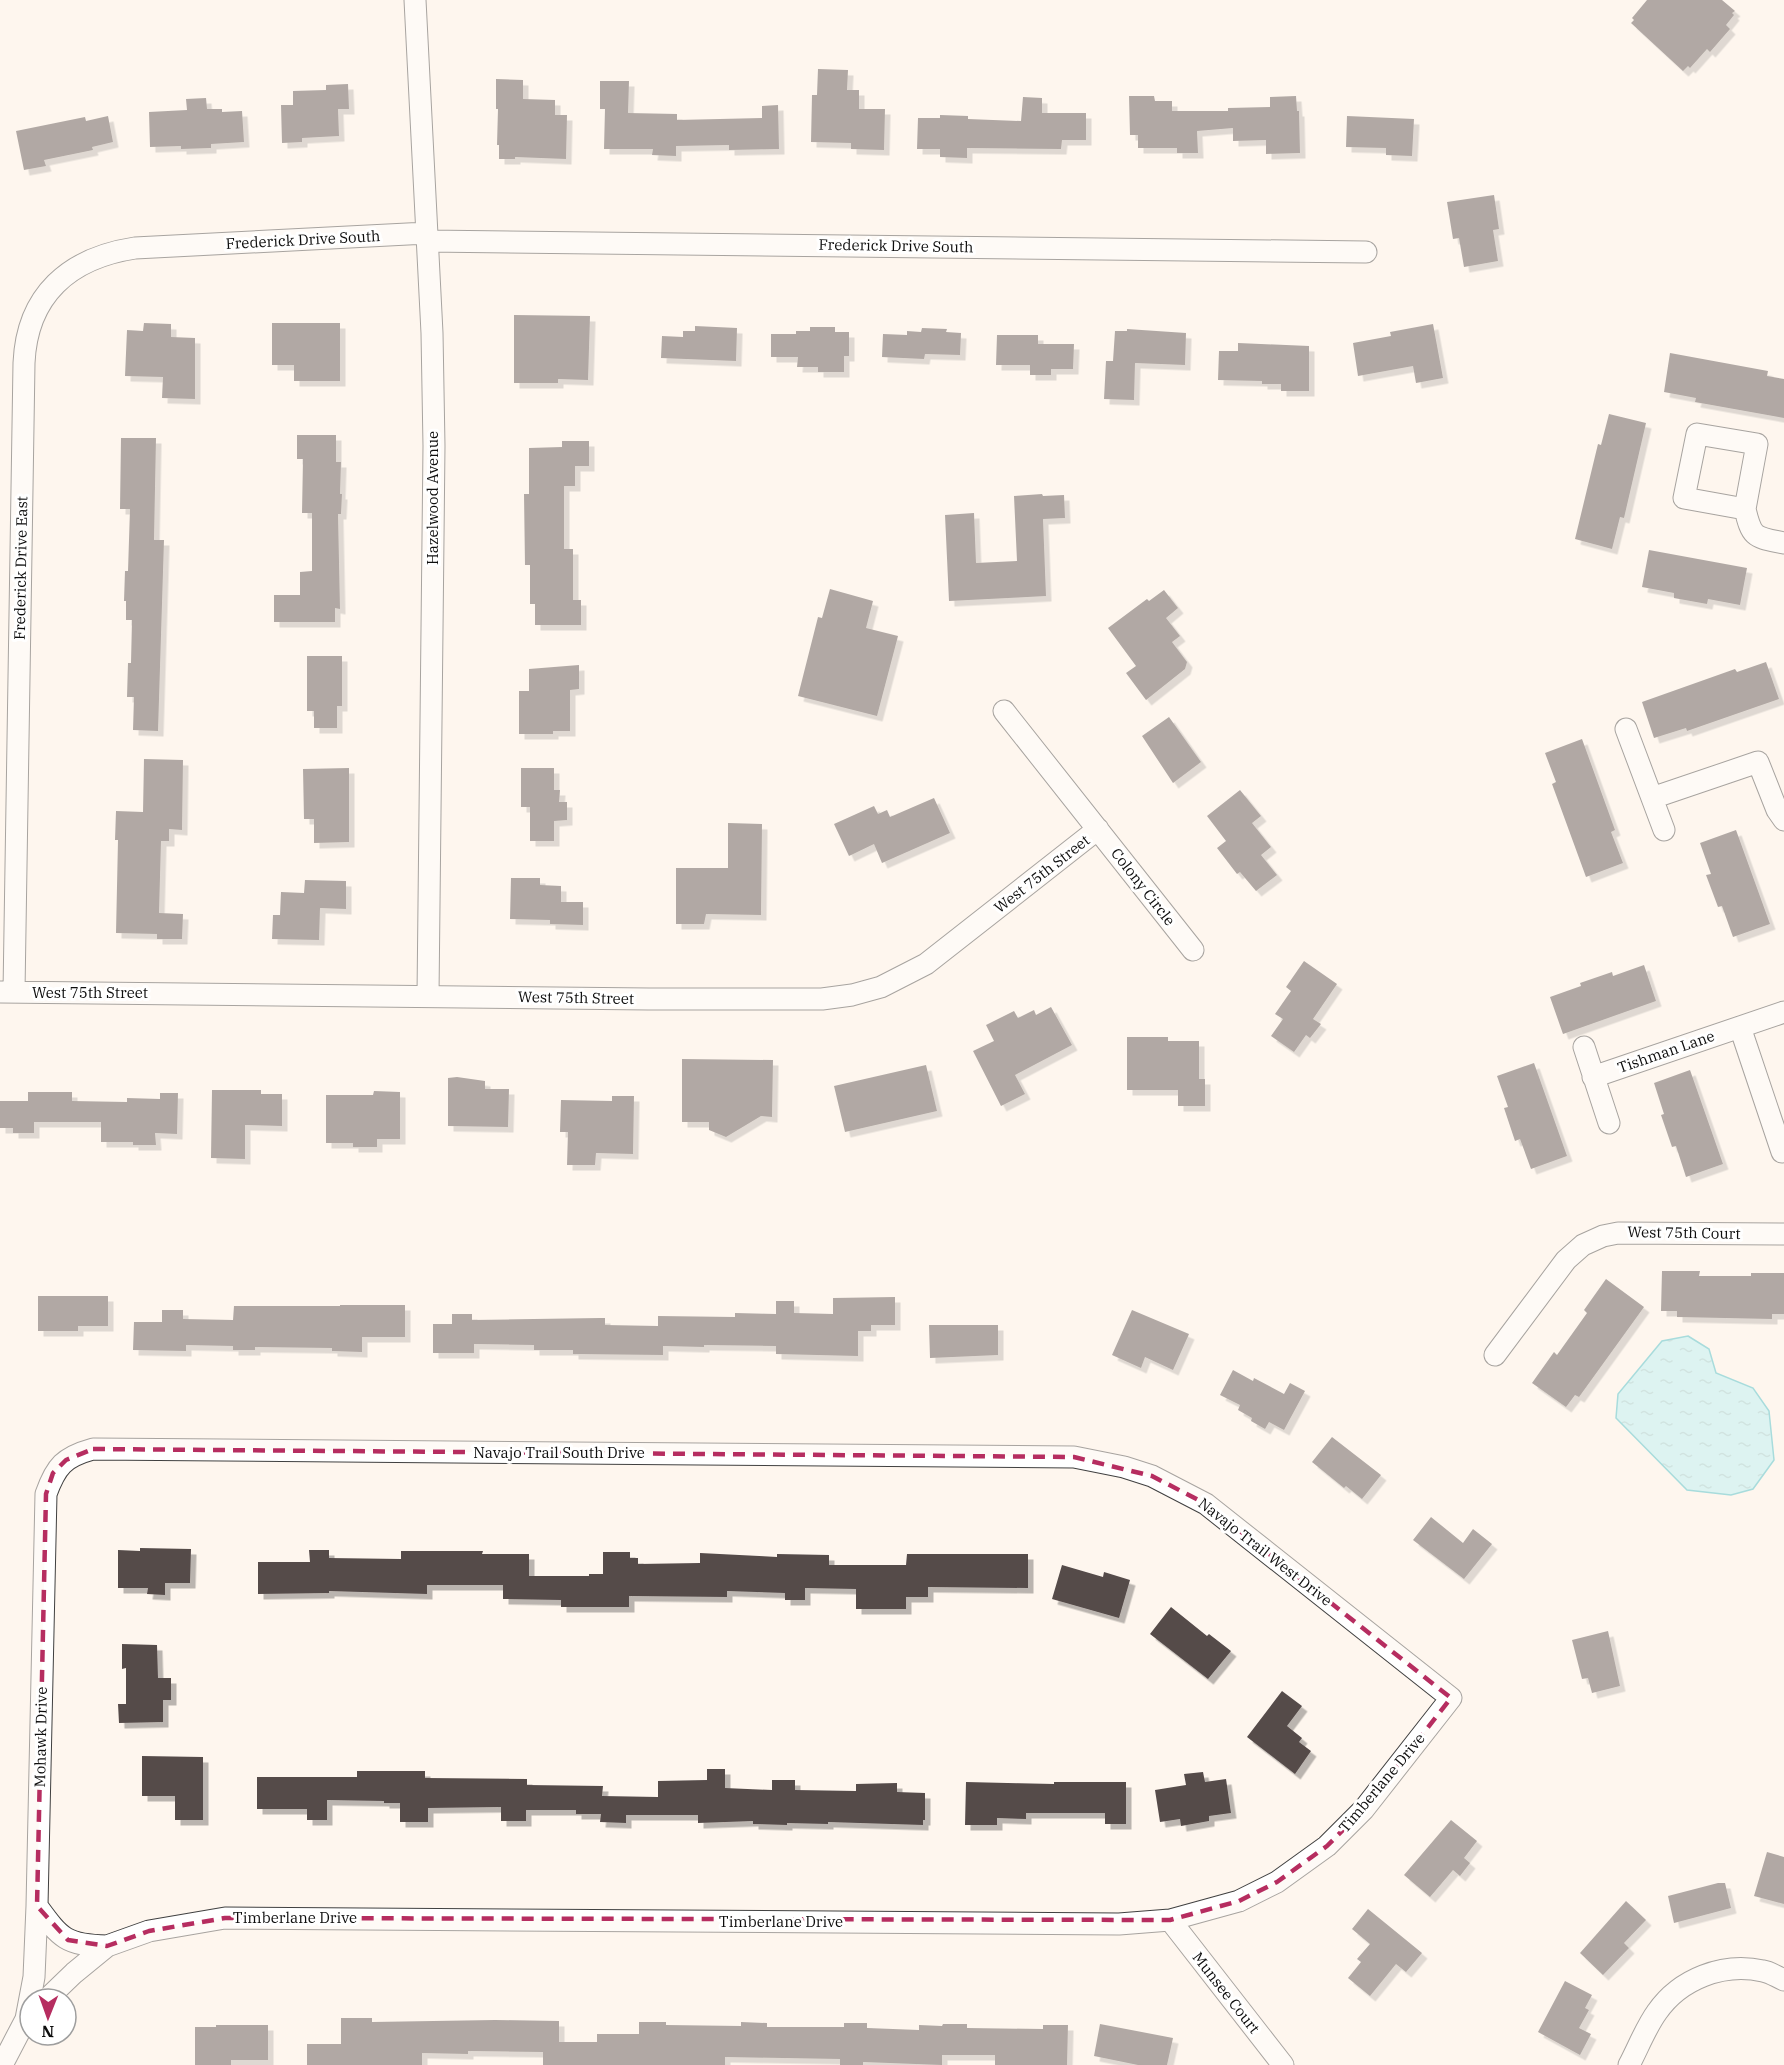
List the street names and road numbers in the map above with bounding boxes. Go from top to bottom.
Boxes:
street label: Frederick Drive South [225,226,381,253]
street label: Frederick Drive South [818,235,974,256]
street label: Hazelwood Avenue [423,431,442,565]
street label: Frederick Drive East [10,496,31,640]
street label: West 75th Street [990,830,1093,917]
street label: Colony Circle [1107,844,1180,929]
street label: West 75th Street [32,983,148,1002]
street label: West 75th Street [518,987,634,1008]
street label: Tishman Lane [1615,1026,1717,1077]
street label: West 75th Court [1627,1222,1741,1243]
street label: Navajo Trail South Drive [473,1443,645,1462]
street label: Navajo Trail West Drive [1194,1493,1336,1610]
street label: Mohawk Drive [30,1686,51,1788]
street label: Timberlane Drive [1334,1729,1429,1836]
street label: Timberlane Drive [233,1908,357,1927]
street label: Timberlane Drive [719,1912,843,1931]
street label: Munsee Court [1189,1948,1264,2037]

